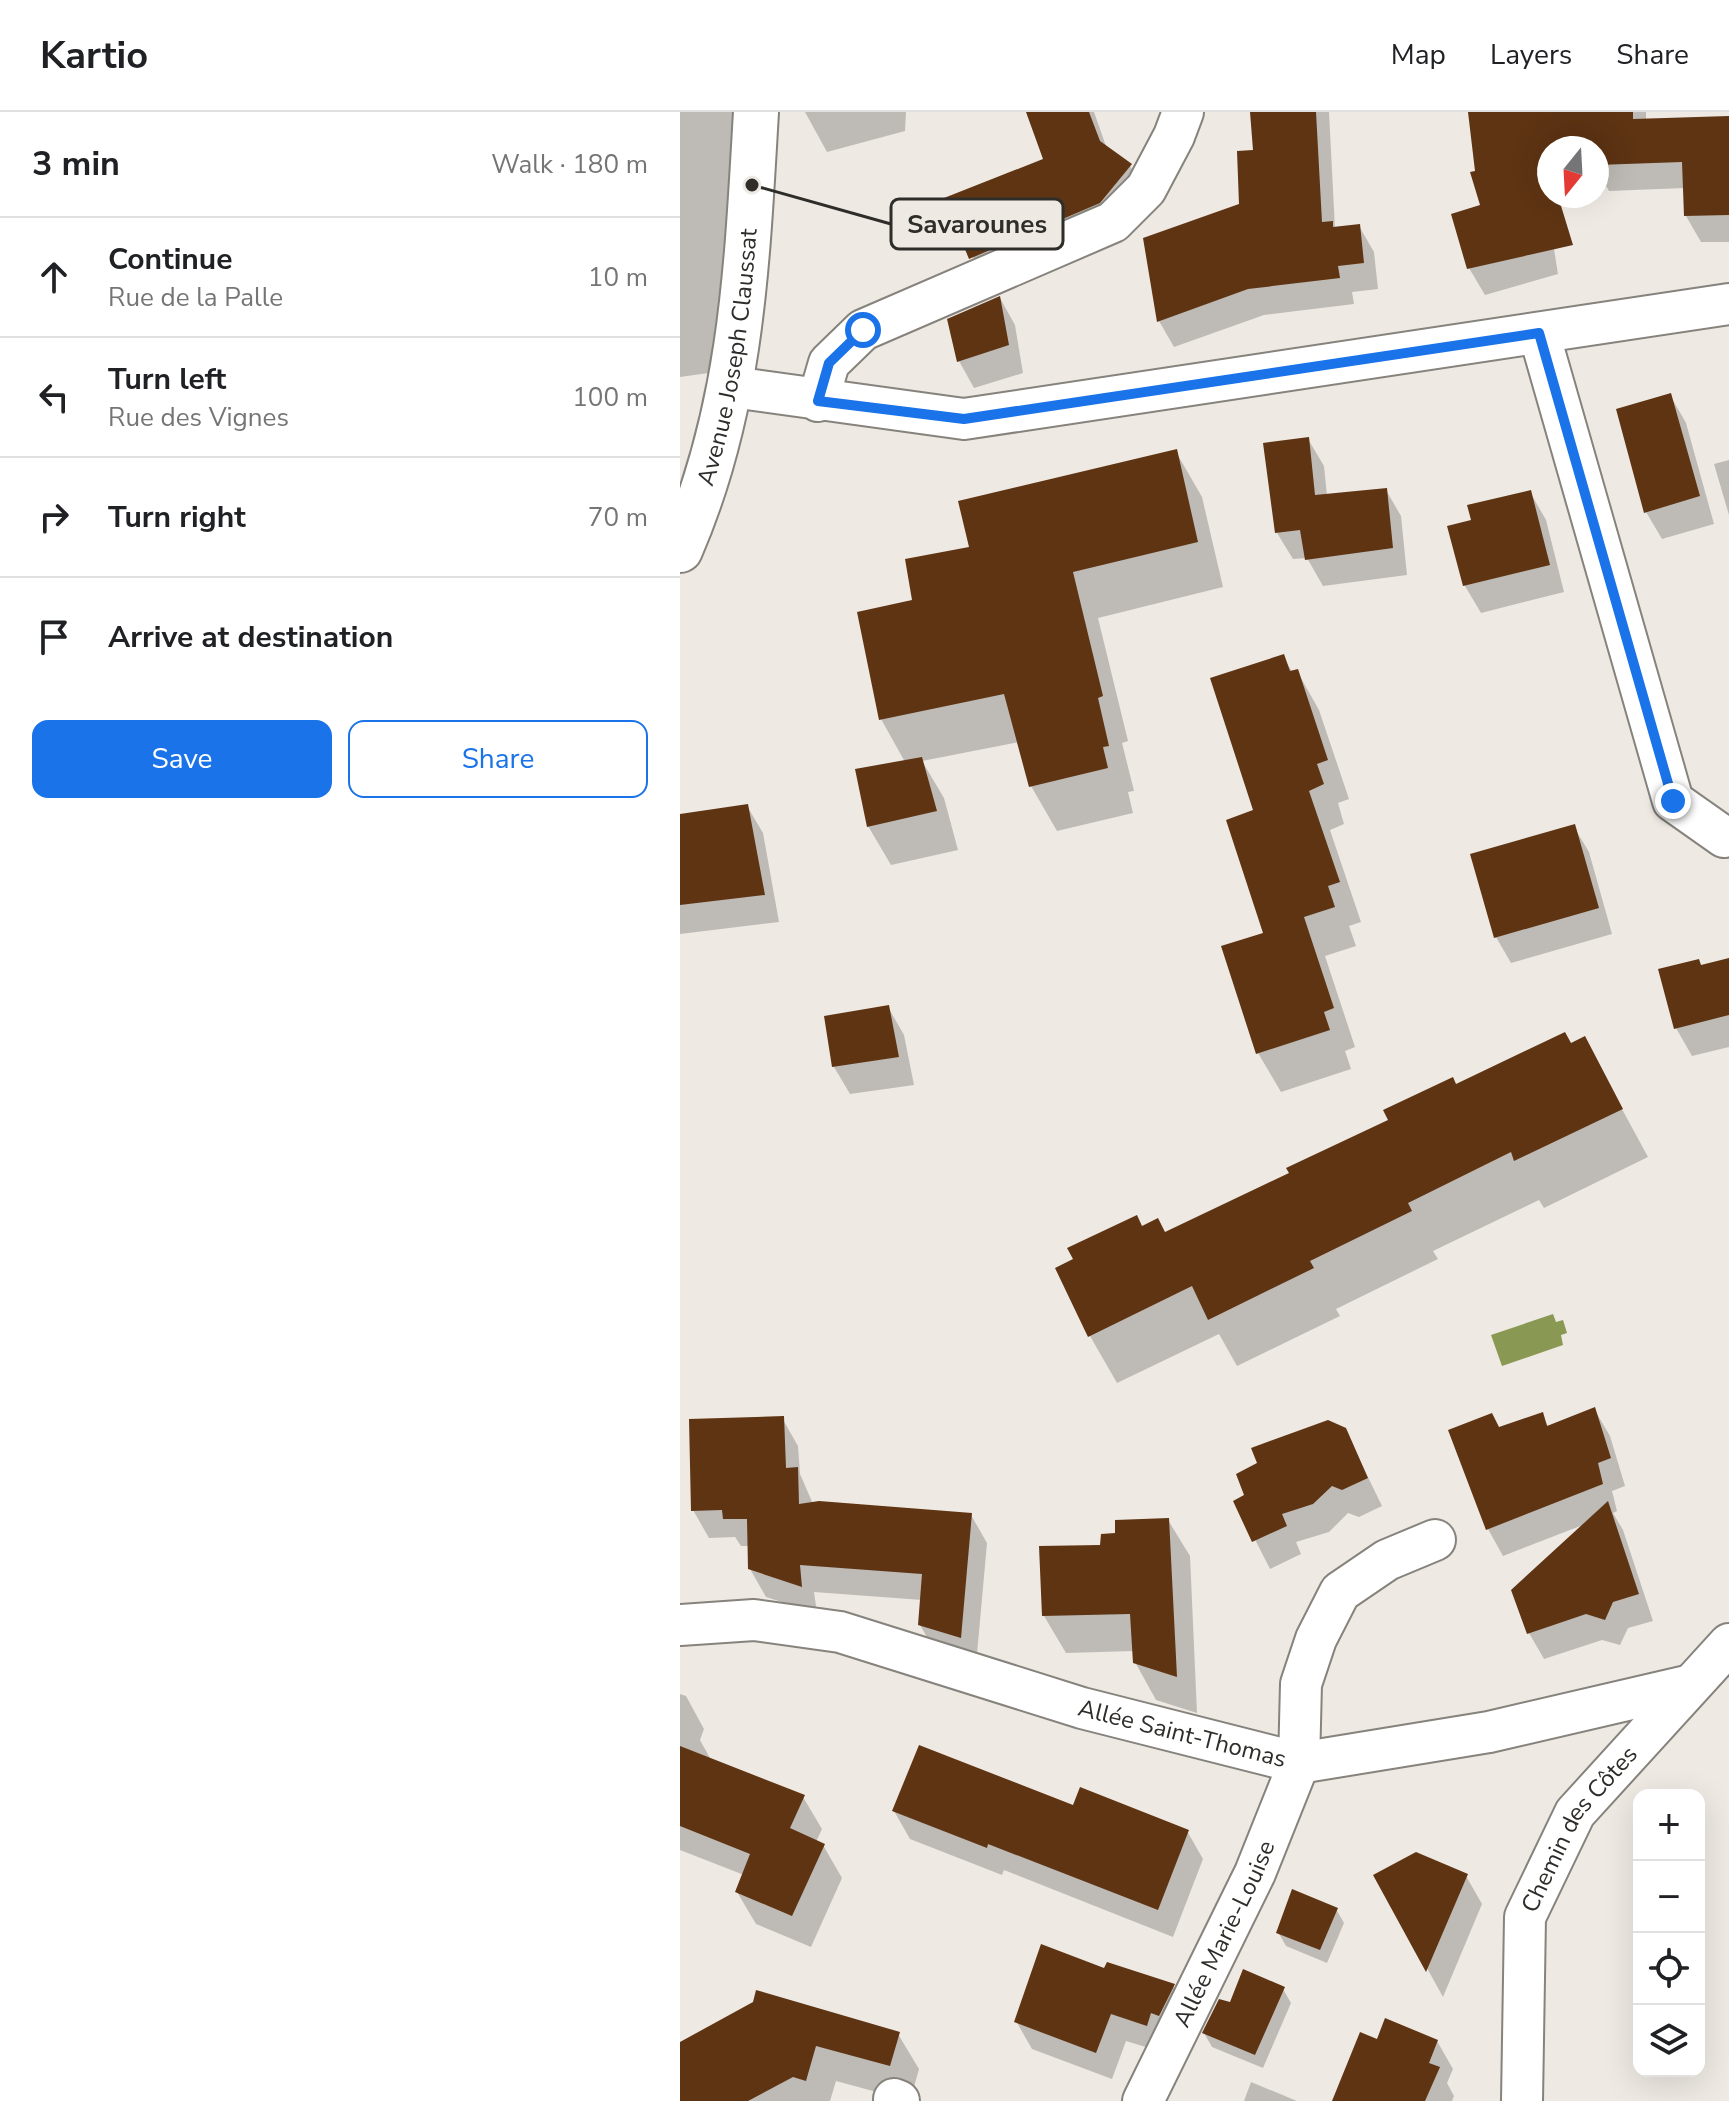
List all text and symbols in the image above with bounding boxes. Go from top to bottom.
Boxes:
text: Kartio [40,30,148,81]
text: Map [1391,36,1446,74]
text: Layers [1490,36,1572,74]
text: Share [1616,36,1689,74]
north arrow [1537,136,1609,208]
text: 3 min [32,141,120,187]
text: Walk · 180 m [491,147,648,182]
callout: Savarounes [891,199,1063,249]
text: Savarounes [907,207,1047,242]
street label: Avenue Joseph Claussat [689,227,765,490]
text: Continue [108,239,233,280]
icon: ahead [32,255,76,299]
text: 10 m [588,260,648,295]
text: Rue de la Palle [108,280,283,315]
route start [845,312,881,348]
text: Turn left [108,359,226,400]
icon: left [32,375,76,419]
text: 100 m [572,380,648,415]
text: Rue des Vignes [108,400,289,435]
icon: right [32,495,76,539]
text: Turn right [108,497,246,538]
text: 70 m [588,500,648,535]
icon: arrive [32,615,76,659]
text: Arrive at destination [108,617,393,658]
button: Save [32,720,332,798]
button: Share [348,720,648,798]
route end [1655,783,1691,819]
street label: Allée Saint-Thomas [1075,1692,1290,1775]
street label: Chemin des Côtes [1514,1739,1645,1918]
map controls [1633,1789,1705,2077]
button: + [1633,1789,1705,1861]
street label: Allée Marie-Louise [1166,1836,1282,2033]
button: − [1633,1861,1705,1933]
button: locate [1633,1933,1705,2005]
button: layers [1633,2005,1705,2077]

